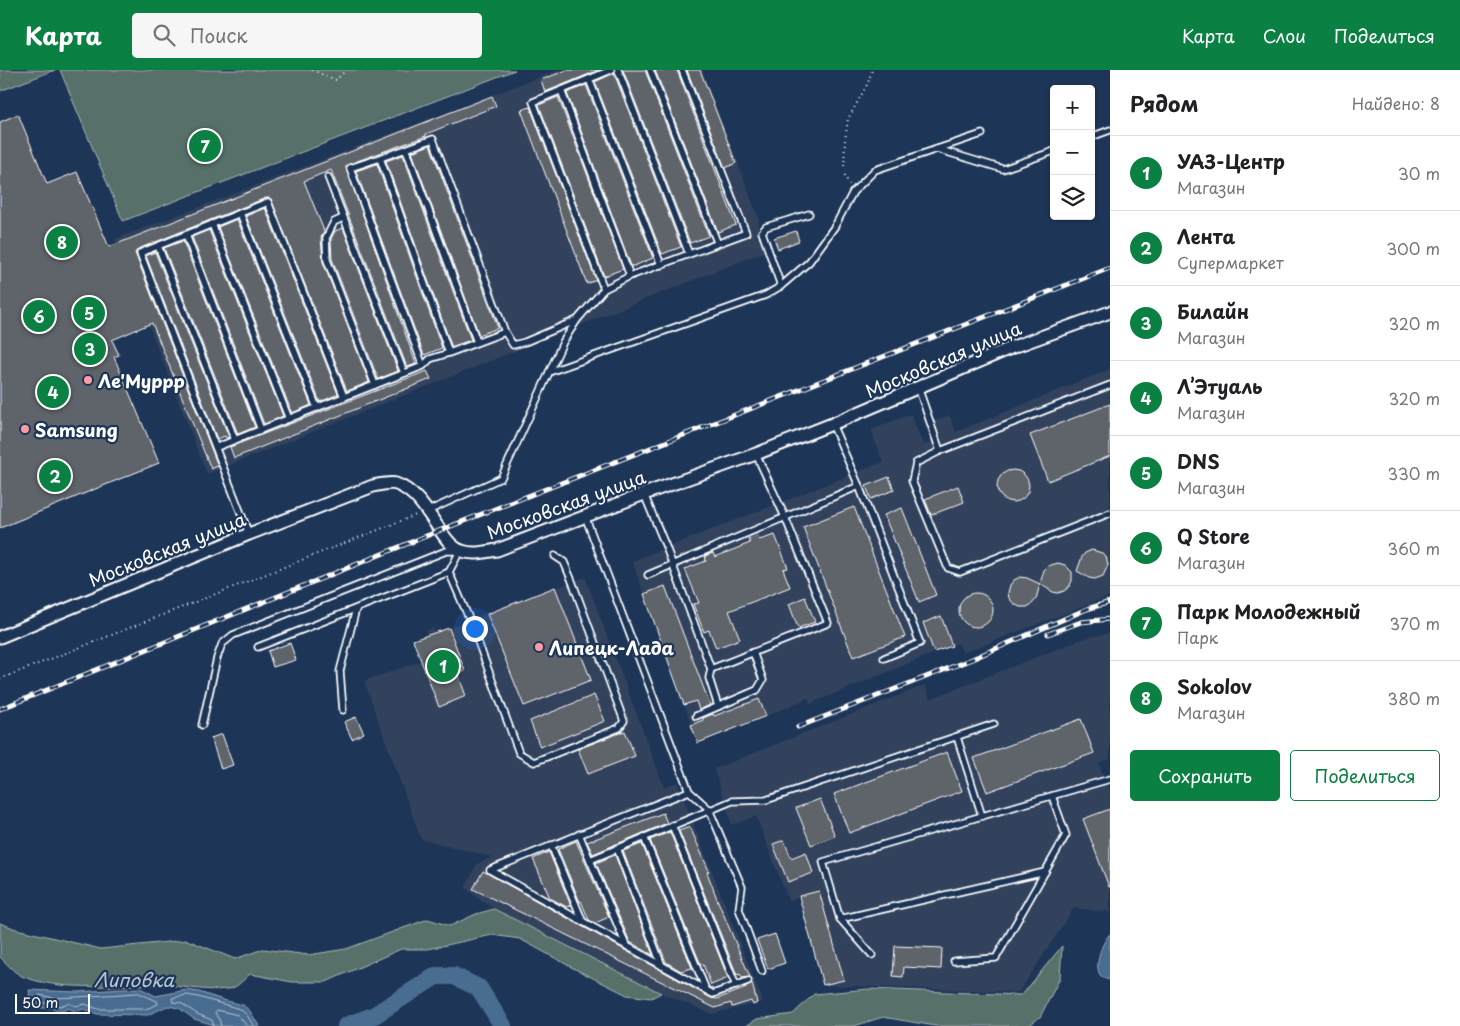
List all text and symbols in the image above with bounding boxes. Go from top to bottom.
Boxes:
search box [132,13,482,58]
text: Карта [25,17,102,53]
icon: search [150,21,178,49]
text: Поиск [190,21,248,49]
text: Карта [1182,22,1235,49]
text: Слои [1263,22,1306,49]
text: Поделиться [1334,22,1435,49]
map controls [1050,85,1095,220]
button: + [1050,85,1095,130]
text: Рядом [1130,87,1198,119]
text: Найдено: 8 [1352,91,1440,115]
pin: 7 [189,127,221,165]
button: − [1050,130,1095,175]
text: УАЗ-Центр [1177,147,1285,175]
text: 1 [1142,161,1150,185]
text: 30 m [1398,161,1440,185]
button: layers [1050,175,1095,220]
text: Магазин [1177,175,1246,199]
text: Лента [1177,222,1235,250]
pin: 8 [46,223,78,261]
text: 2 [1140,236,1152,260]
text: 300 m [1386,236,1440,260]
text: Супермаркет [1177,250,1284,274]
pin: 5 [73,294,105,332]
pin: 6 [23,297,55,335]
text: Билайн [1177,297,1249,325]
text: 3 [1141,311,1151,335]
text: 320 m [1389,311,1440,335]
street label: Московская улица [861,314,1026,404]
text: Магазин [1177,325,1246,349]
pin: 3 [74,330,106,368]
place label: Ле'Муррр [98,367,185,394]
text: Л’Этуаль [1177,372,1263,400]
pin: 4 [37,373,69,411]
marker: Ле'Муррр [82,374,94,386]
text: 4 [1141,386,1151,410]
text: 320 m [1389,386,1440,410]
text: Магазин [1177,400,1246,424]
place label: Samsung [35,416,118,443]
marker: Samsung [19,423,31,435]
text: DNS [1177,447,1220,475]
pin: 2 [39,457,71,495]
text: 5 [1141,461,1151,485]
text: 330 m [1387,461,1440,485]
street label: Московская улица [483,462,650,545]
text: Магазин [1177,475,1246,499]
street label: Московская улица [84,505,250,593]
text: Q Store [1177,522,1250,550]
text: 6 [1140,536,1152,560]
text: 360 m [1388,536,1440,560]
text: Магазин [1177,550,1246,574]
text: Парк Молодежный [1177,597,1361,625]
text: 7 [1141,611,1151,635]
text: 370 m [1390,611,1440,635]
your location [462,616,488,642]
text: Парк [1177,625,1218,649]
place label: Липецк-Лада [549,634,675,661]
marker: Липецк-Лада [533,641,545,653]
pin: 1 [427,647,459,685]
text: Sokolov [1177,672,1252,700]
text: 8 [1141,686,1151,710]
text: 380 m [1388,686,1440,710]
text: Магазин [1177,700,1246,724]
button: Сохранить [1130,750,1280,801]
button: Поделиться [1290,750,1440,801]
water label: Липовка [94,965,175,993]
scale bar [15,991,90,1014]
text: 50 m [22,992,58,1013]

